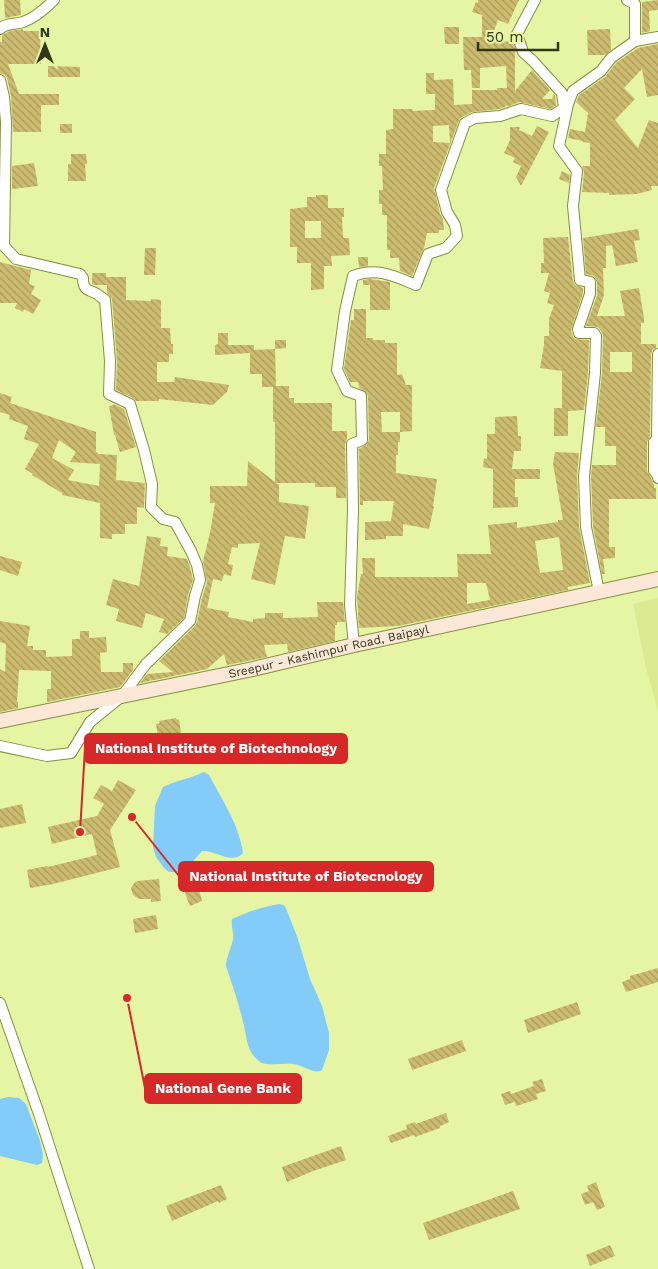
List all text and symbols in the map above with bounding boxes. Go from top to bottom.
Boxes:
north arrow [20,20,70,70]
scale bar [478,20,558,52]
text: N [40,24,50,40]
text: 50 m [486,28,523,46]
street label: Sreepur - Kashimpur Road, Baipayl [227,622,430,681]
callout: National Institute of Biotechnology [85,734,347,763]
text: National Institute of Biotechnology [95,740,337,756]
callout: National Institute of Biotecnology [179,862,433,891]
text: National Institute of Biotecnology [189,868,423,884]
callout: National Gene Bank [145,1074,301,1103]
text: National Gene Bank [155,1080,291,1096]

